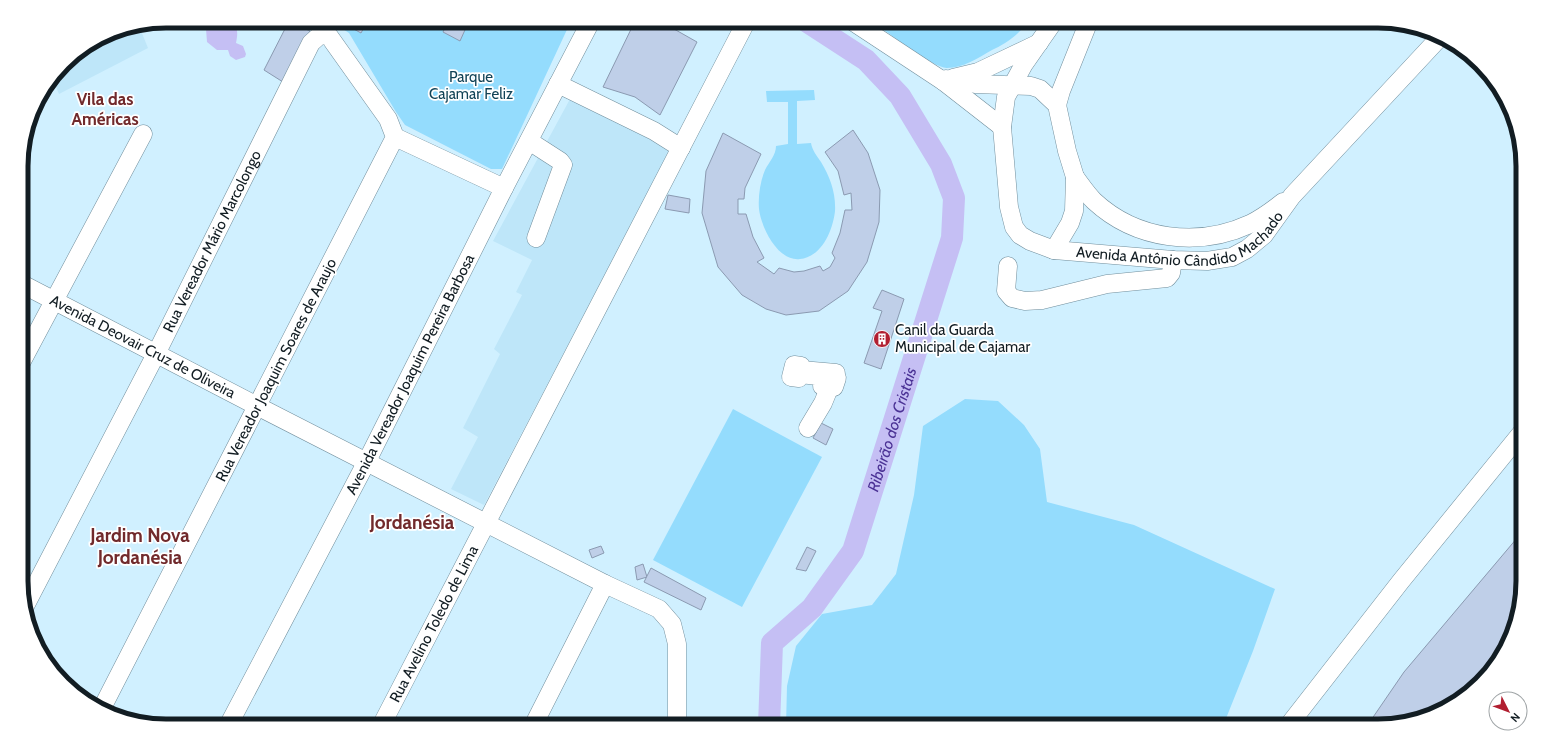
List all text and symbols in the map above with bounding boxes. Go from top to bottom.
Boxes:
park label: Parque Cajamar Feliz [429,68,513,103]
district label: Vila das Américas [71,89,139,129]
street label: Rua Vereador Mário Marcolongo [159,147,265,335]
street label: Avenida Antônio Cândido Machado [1075,208,1287,270]
street label: Avenida Vereador Joaquim Pereira Barbosa [342,251,479,498]
street label: Rua Vereador Joaquim Soares de Araujo [212,255,340,485]
street label: Avenida Deovair Cruz de Oliveira [47,291,239,403]
place label: Canil da Guarda Municipal de Cajamar [895,321,1030,356]
building icon: Canil da Guarda Municipal de Cajamar [872,329,892,349]
water label: Ribeirão dos Cristais [863,365,920,494]
district label: Jordanésia [369,511,455,534]
district label: Jardim Nova Jordanésia [89,524,190,569]
street label: Rua Avelino Toledo de Lima [386,542,482,705]
north arrow [1488,691,1528,731]
text: N [1508,710,1523,725]

